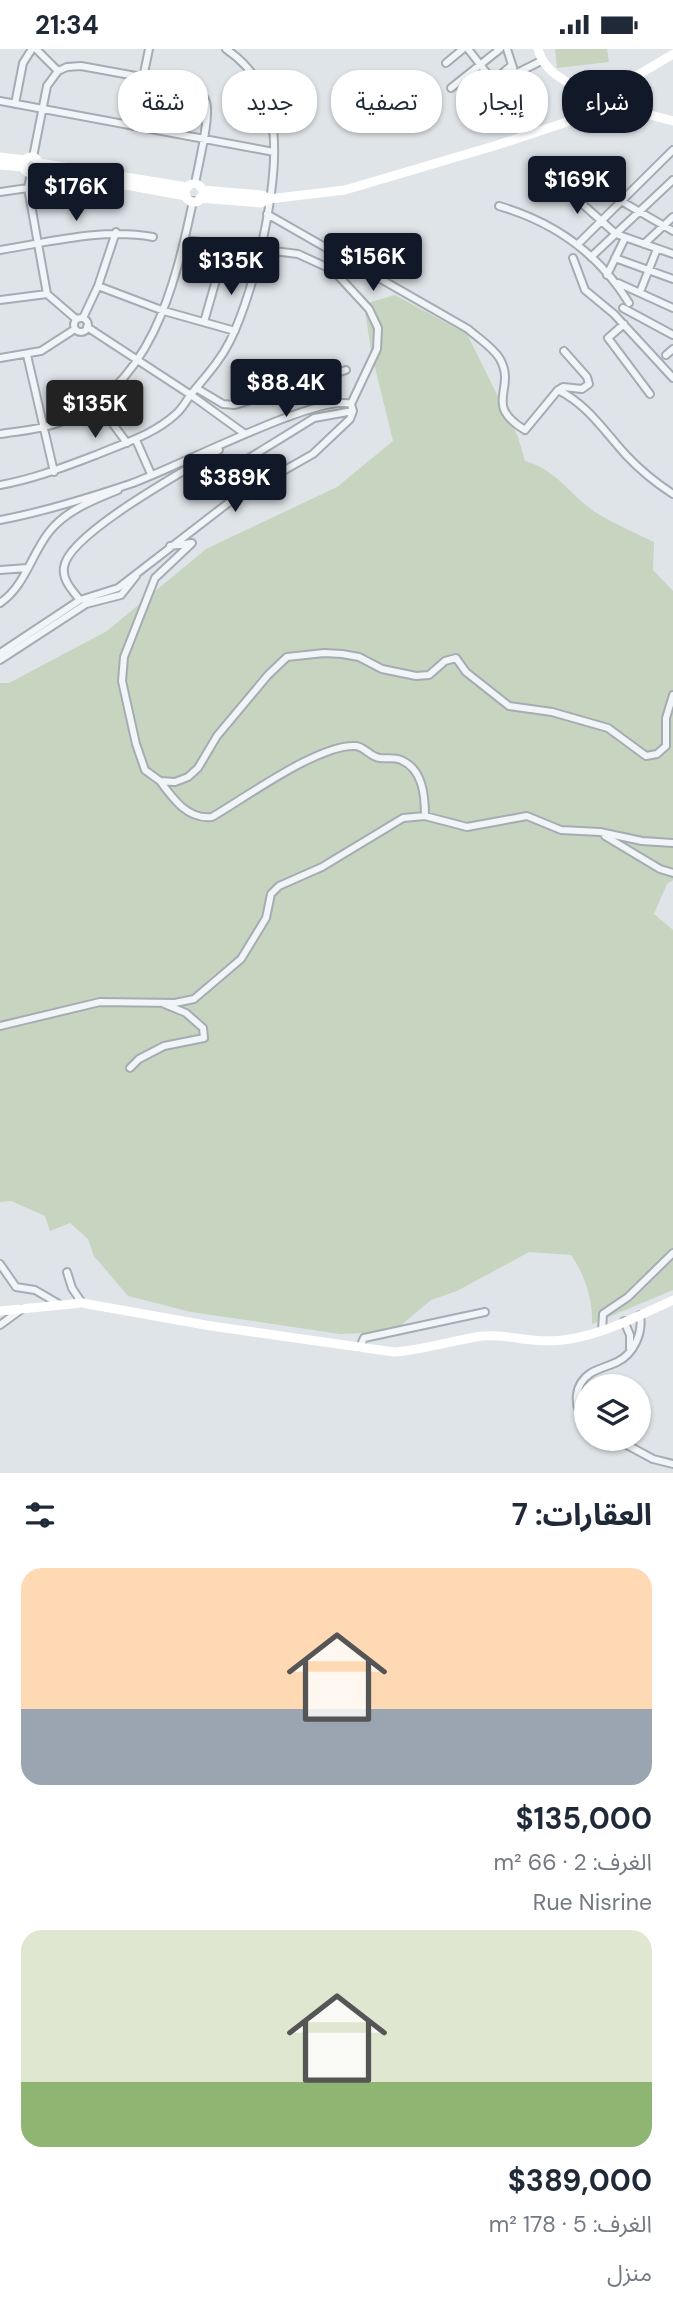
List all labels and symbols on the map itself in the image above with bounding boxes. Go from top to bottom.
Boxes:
pin: $169K [528,157,626,216]
pin: $176K [27,163,125,223]
pin: $156K [324,233,422,293]
pin: $135K [182,237,280,297]
pin: $88.4K [229,359,343,419]
pin: $135K [46,381,144,440]
pin: $389K [186,455,284,514]

